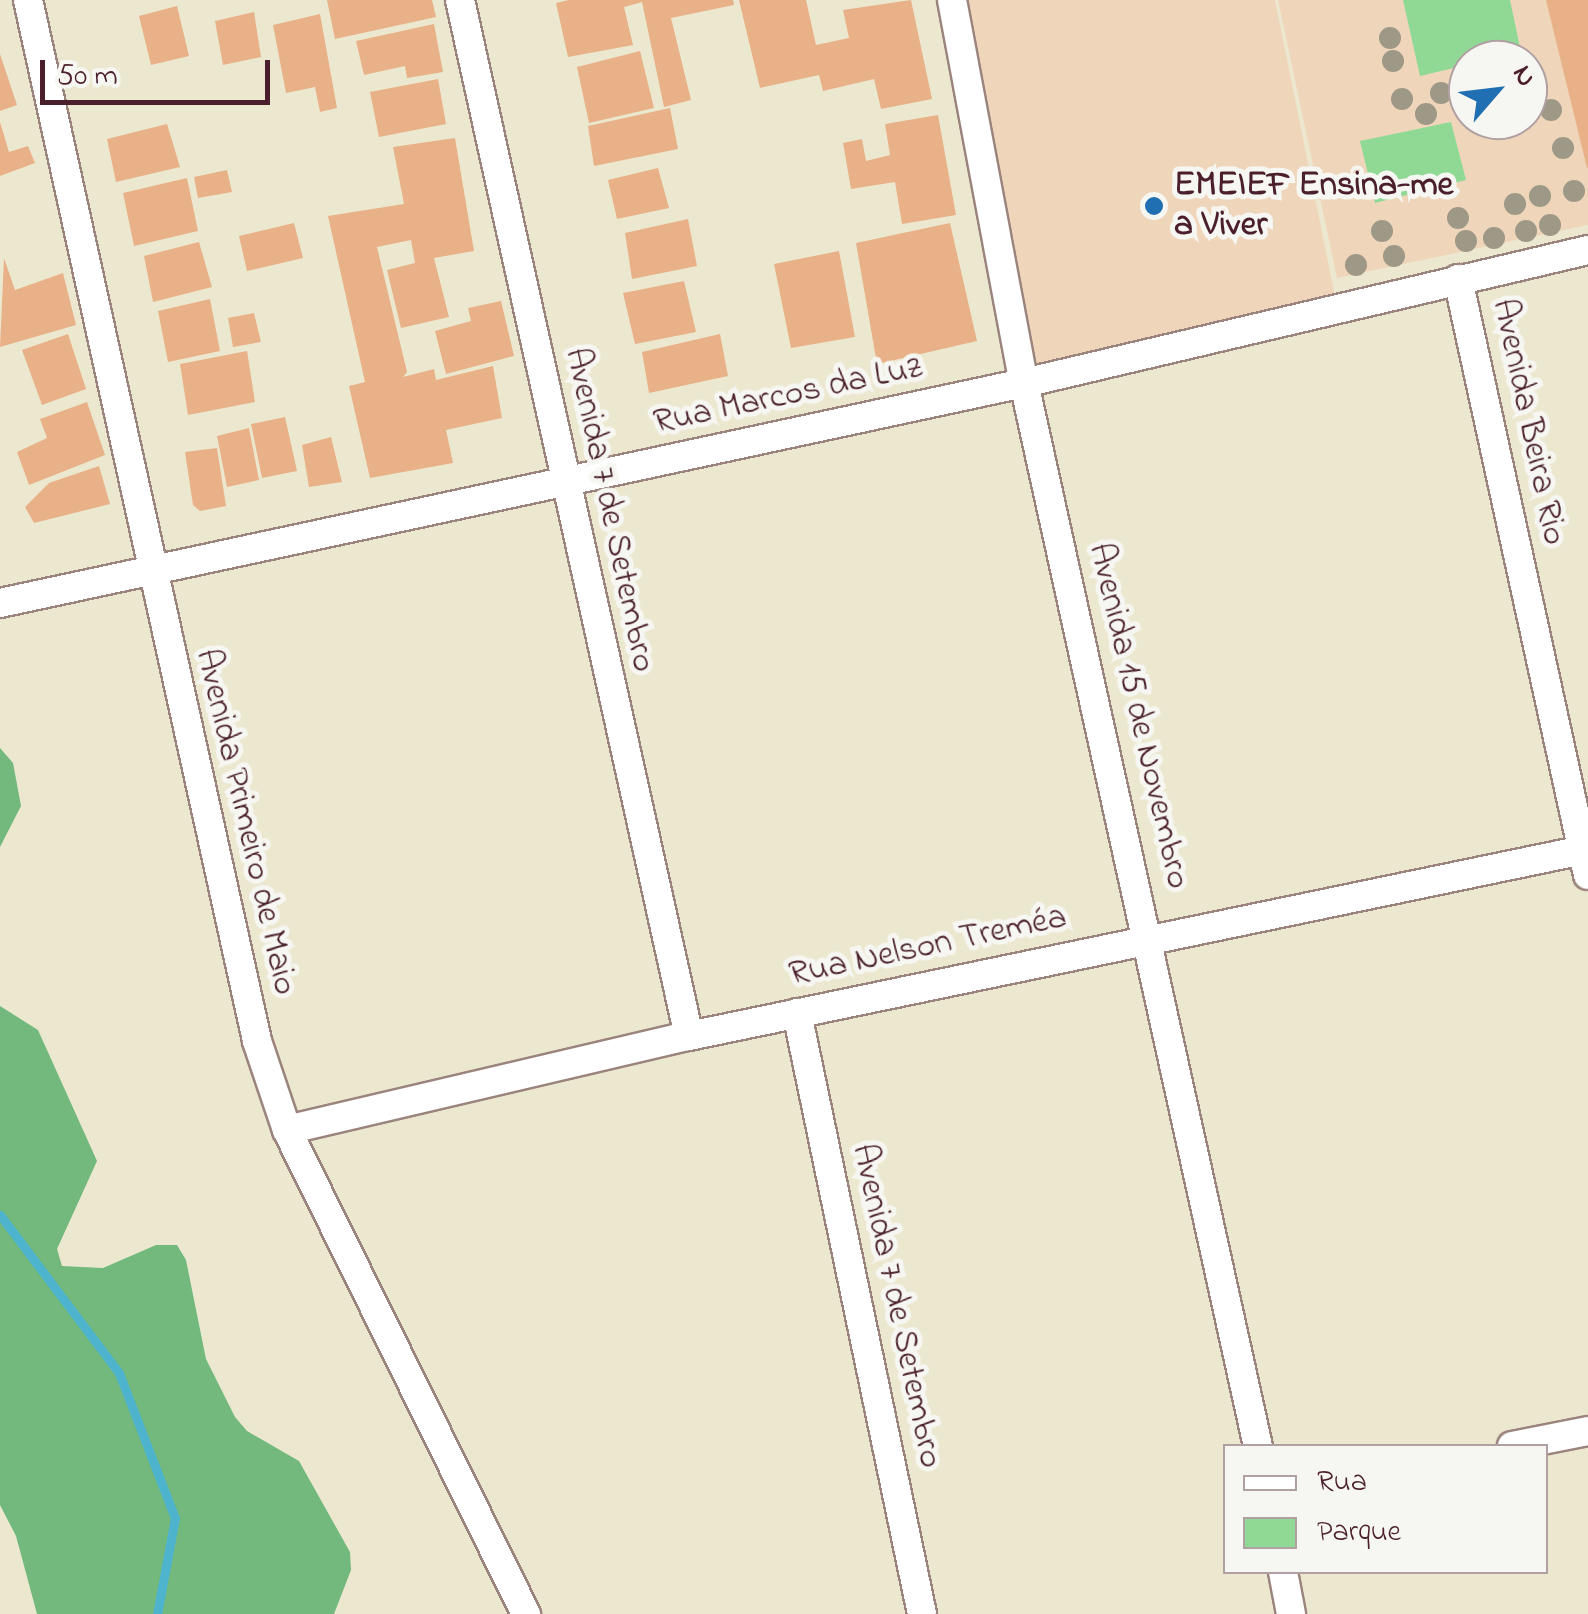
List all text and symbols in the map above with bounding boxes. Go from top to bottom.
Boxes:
scale bar [45,40,275,102]
north arrow [1448,40,1548,140]
text: 50 m [57,55,118,99]
text: N [1501,59,1546,95]
place label: EMEIEF Ensina-me a Viver [1174,165,1453,247]
marker: EMEIEF Ensina-me a Viver [1143,195,1165,217]
street label: Avenida Beira Rio [1481,295,1575,549]
street label: Avenida 7 de Setembro [554,344,664,676]
street label: Rua Marcos da Luz [650,347,926,445]
street label: Avenida 15 de Novembro [1078,539,1198,893]
street label: Avenida Primeiro de Maio [185,645,305,999]
street label: Rua Nelson Treméa [785,897,1071,997]
street label: Avenida 7 de Setembro [841,1140,951,1472]
legend [1223,1444,1548,1574]
text: Rua [1317,1461,1367,1505]
text: Parque [1317,1511,1401,1555]

